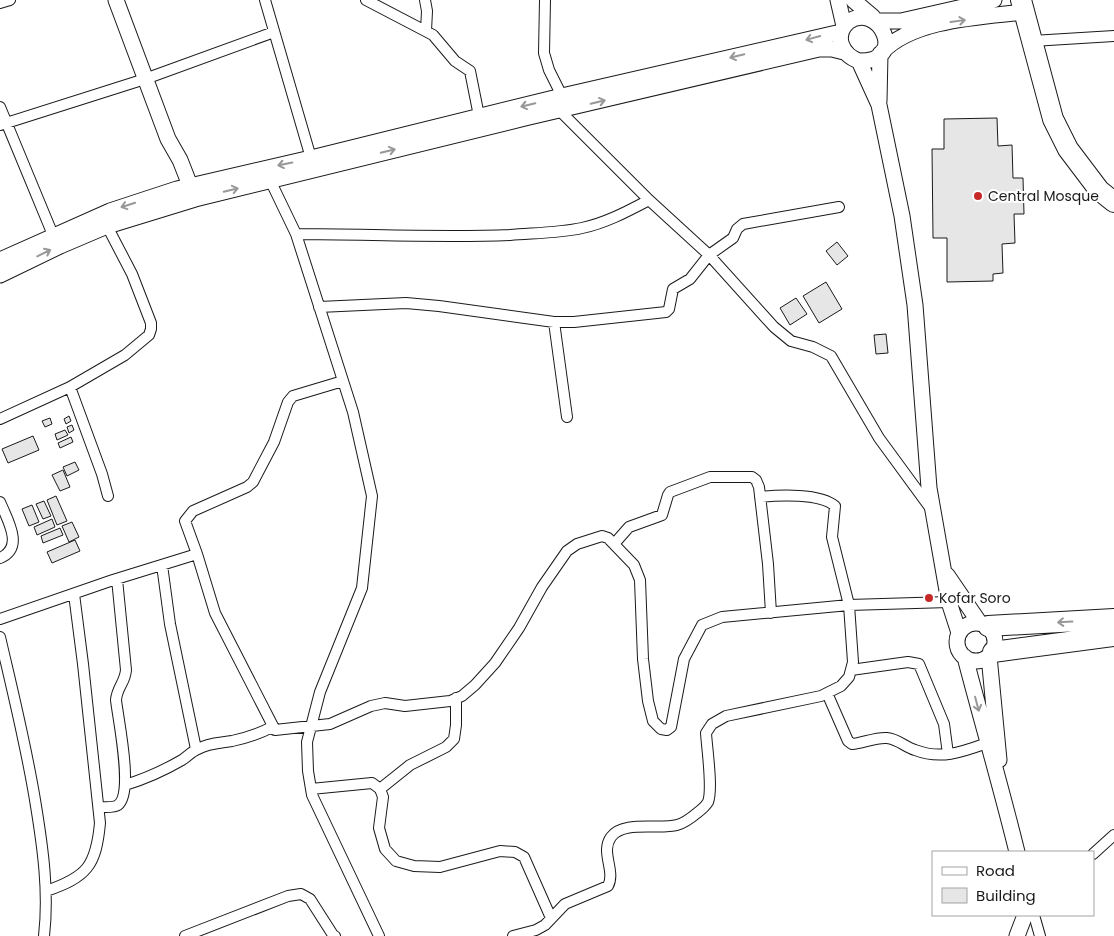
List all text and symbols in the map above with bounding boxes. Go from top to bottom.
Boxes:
one-way arrow [950,16,966,26]
one-way arrow [805,34,821,43]
one-way arrow [729,52,745,61]
one-way arrow [589,97,605,106]
one-way arrow [520,101,536,110]
one-way arrow [380,146,396,156]
one-way arrow [277,160,293,169]
one-way arrow [222,185,238,194]
place label: Central Mosque [988,186,1099,206]
marker: Central Mosque [972,190,984,202]
one-way arrow [120,201,136,210]
one-way arrow [36,248,51,258]
place label: Kofar Soro [939,588,1011,608]
marker: Kofar Soro [923,592,935,604]
one-way arrow [1058,617,1074,626]
one-way arrow [973,696,982,712]
legend [932,851,1094,916]
text: Road [976,860,1015,881]
text: Building [976,885,1036,906]

